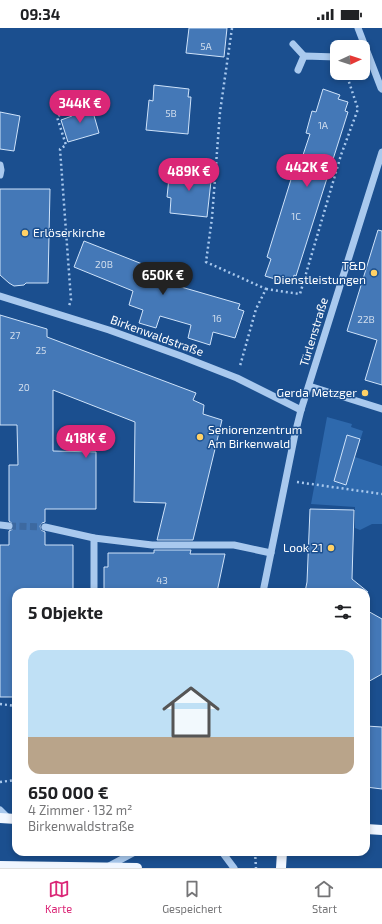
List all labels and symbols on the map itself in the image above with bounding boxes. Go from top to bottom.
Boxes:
house number: 5A [200,40,213,52]
north arrow [330,40,370,80]
pin: 344K € [47,90,113,124]
house number: 5B [165,107,177,119]
house number: 1A [318,119,329,131]
pin: 442K € [274,154,340,188]
pin: 489K € [156,158,222,192]
house number: 1C [291,210,301,222]
place label: Erlöserkirche [33,225,105,239]
marker: Erlöserkirche [20,228,30,238]
house number: 20B [95,258,113,270]
place label: T&D Dienstleistungen [273,258,366,286]
pin: 650K € [130,262,196,296]
marker: T&D Dienstleistungen [369,268,379,278]
street label: Türlenstraße [296,296,330,368]
street label: Birkenwaldstraße [109,312,206,358]
house number: 16 [212,312,222,324]
house number: 22B [357,313,375,325]
house number: 27 [10,329,20,341]
house number: 25 [36,344,46,356]
house number: 20 [18,381,30,393]
place label: Gerda Metzger [277,385,357,399]
marker: Gerda Metzger [360,388,370,398]
place label: Seniorenzentrum Am Birkenwald [208,422,302,450]
pin: 418K € [53,425,119,459]
marker: Seniorenzentrum Am Birkenwald [195,432,205,442]
place label: Look 21 [283,540,323,554]
marker: Look 21 [326,543,336,553]
house number: 43 [156,574,168,586]

